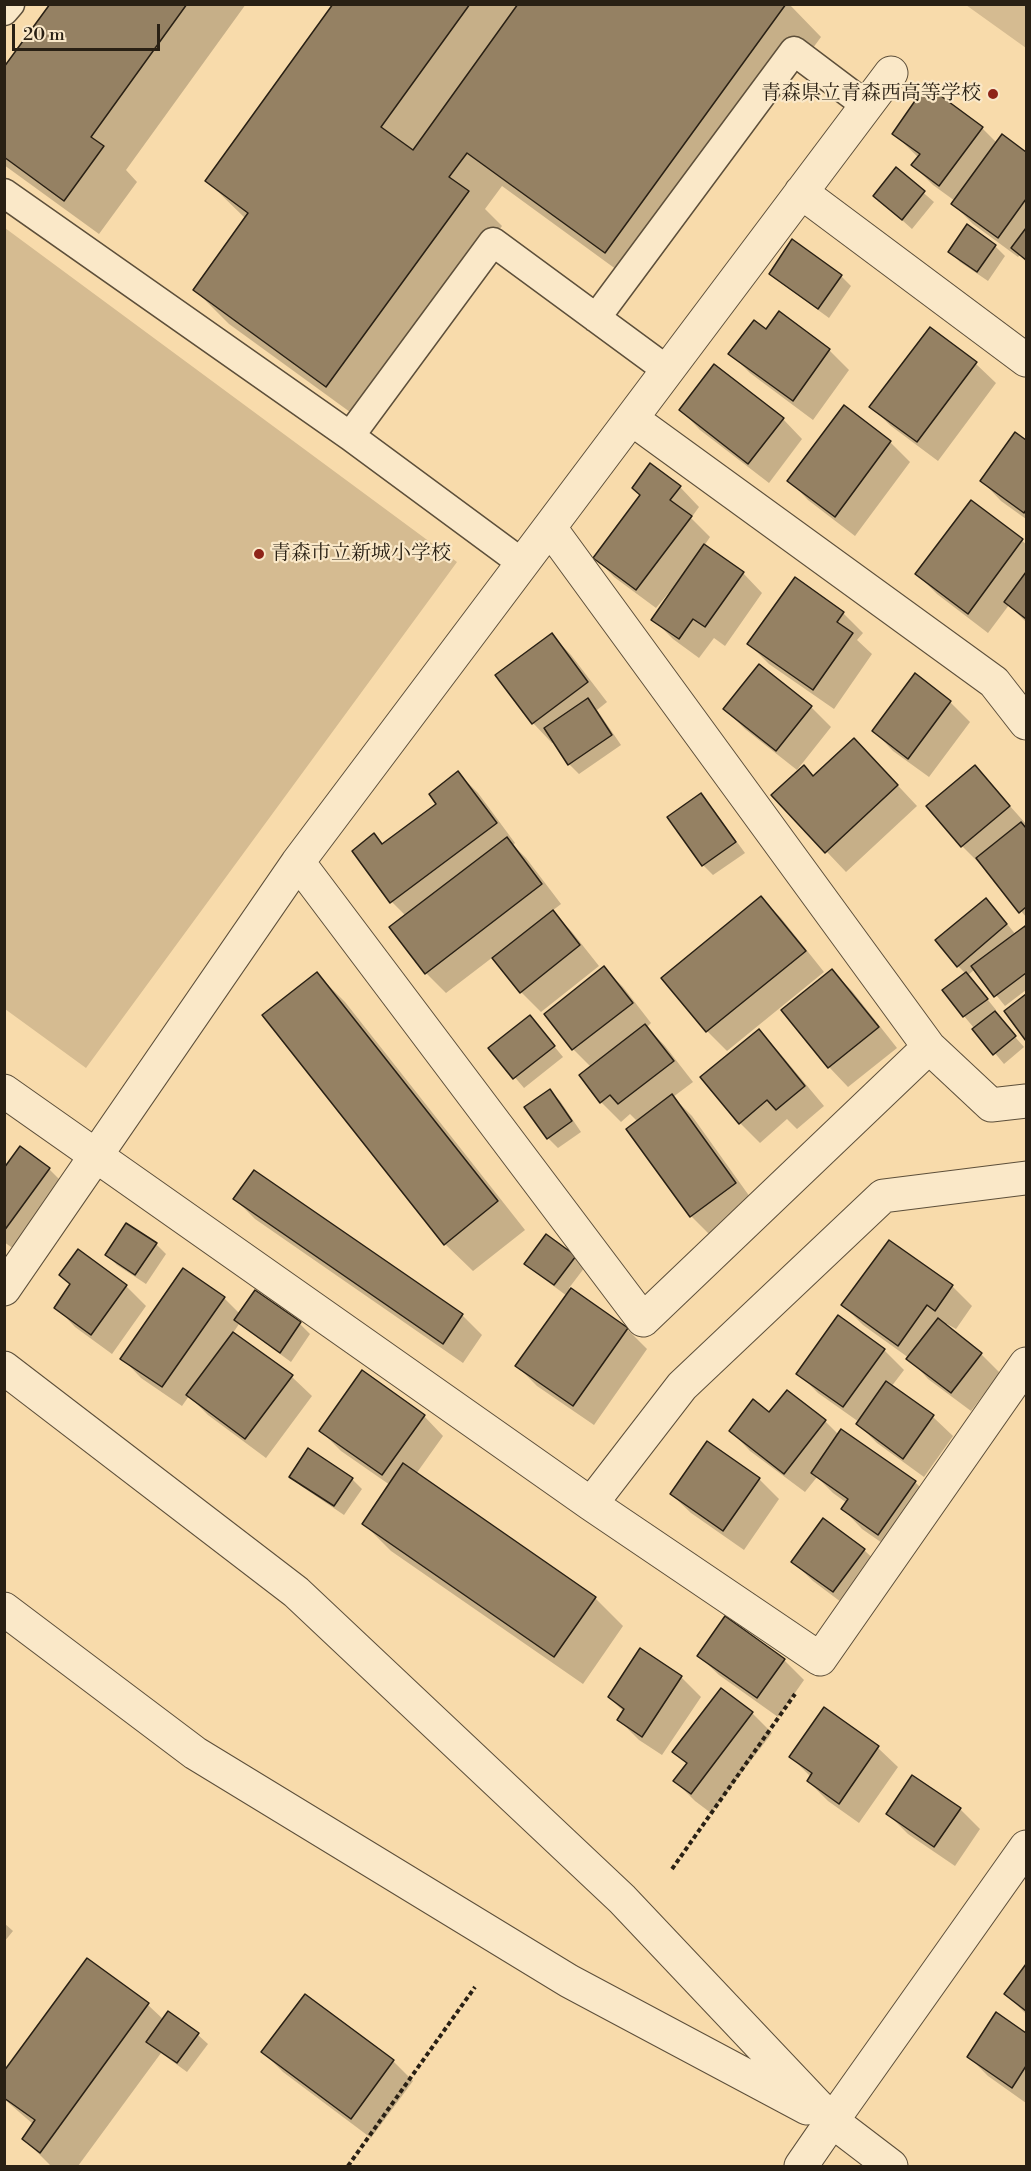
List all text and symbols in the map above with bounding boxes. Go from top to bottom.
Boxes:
scale bar [15,12,164,50]
text: 20 m [23,23,65,46]
place label: 青森県立青森西高等学校 [761,82,981,106]
marker: 青森県立青森西高等学校 [986,87,1000,101]
place label: 青森市立新城小学校 [271,542,451,566]
marker: 青森市立新城小学校 [252,547,266,561]

